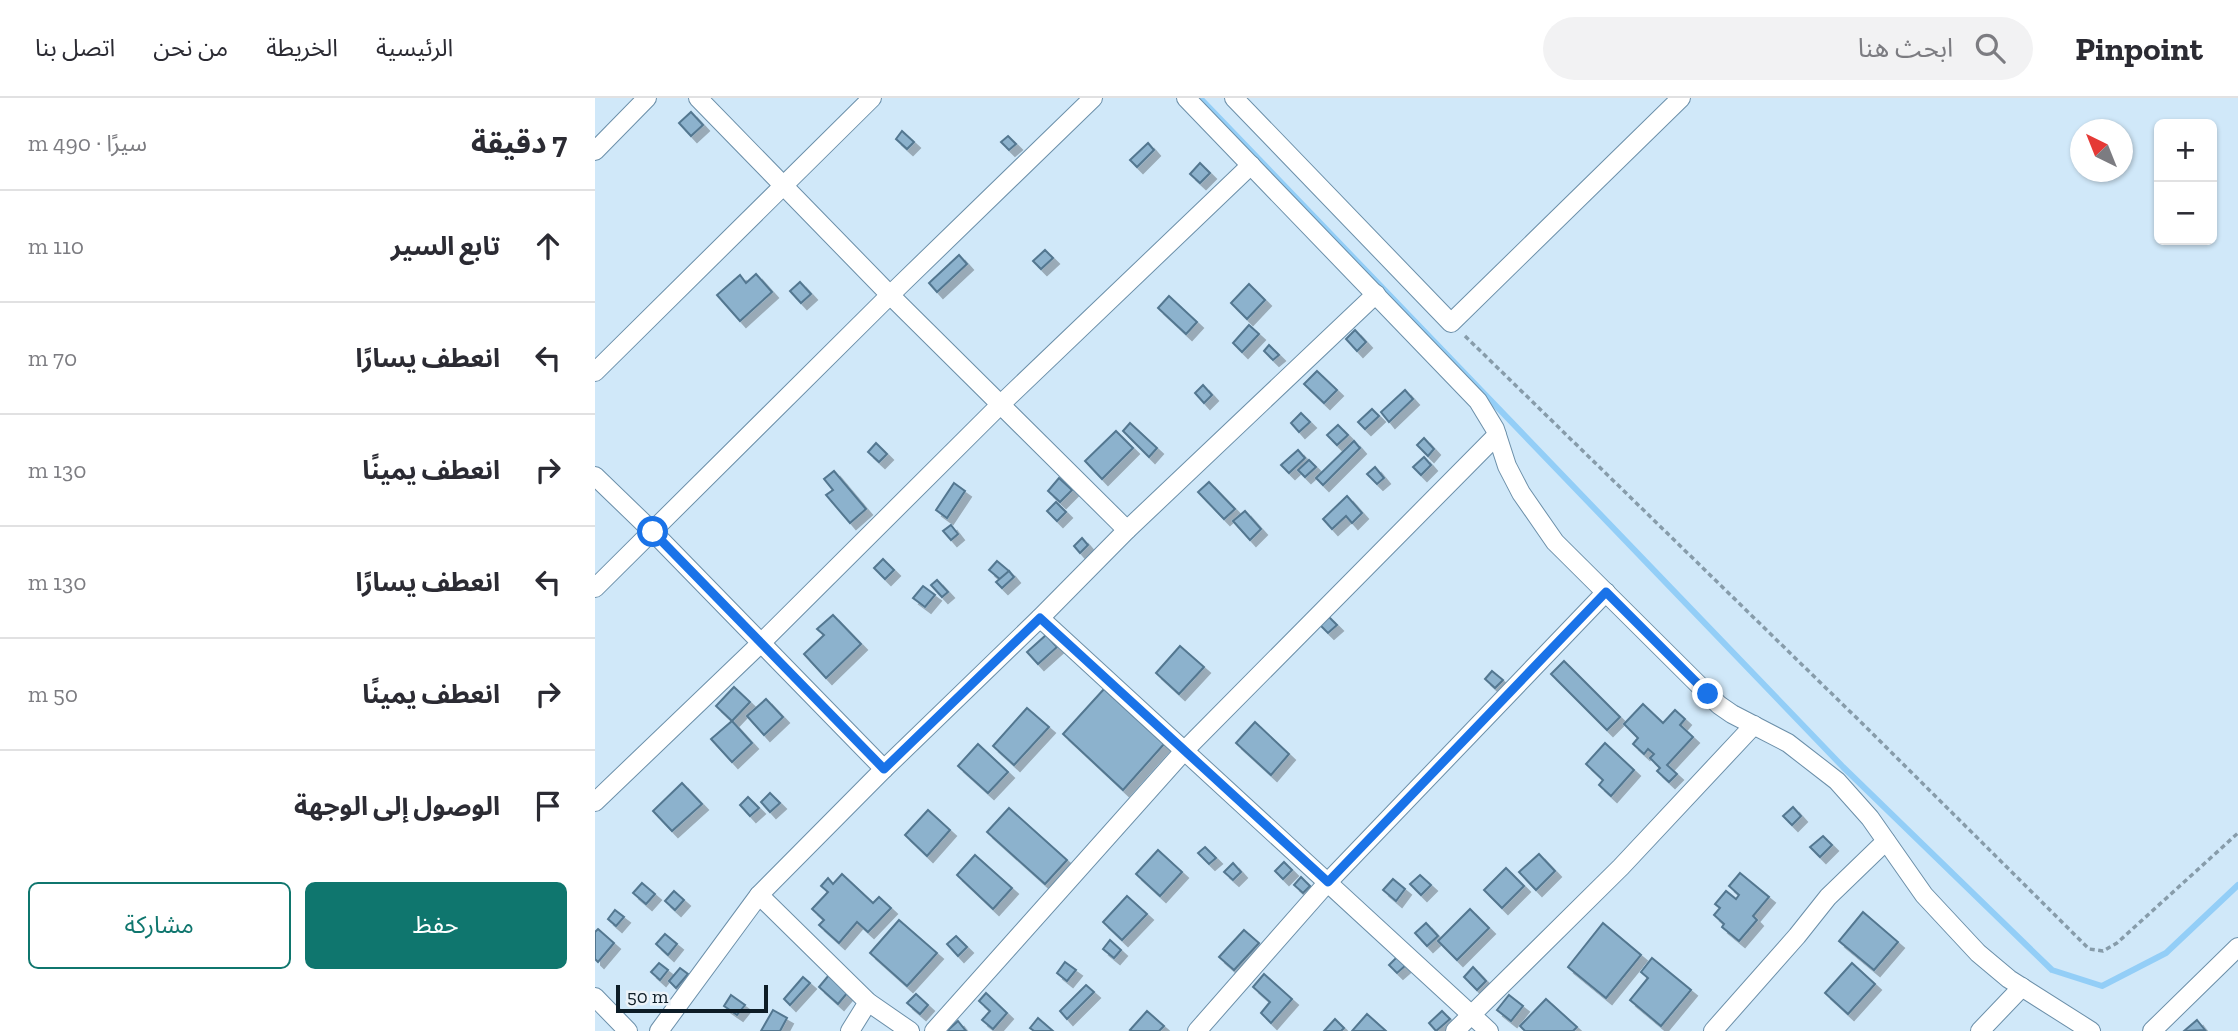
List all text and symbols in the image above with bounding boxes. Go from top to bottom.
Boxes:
search box [1543,17,2033,80]
icon: search [1971,29,2009,67]
text: Pinpoint [2075,29,2203,68]
text: ابحث هنا [1858,32,1953,64]
text: اتصل بنا [35,33,115,62]
text: من نحن [153,33,228,62]
text: الخريطة [266,33,338,62]
text: الرئيسية [376,33,453,62]
north arrow [2070,119,2133,182]
map controls [2154,119,2217,245]
button: + [2154,119,2217,182]
text: 7 دقيقة [471,125,567,161]
text: سيرًا · 490 m [28,129,147,157]
button: − [2154,182,2217,245]
icon: ahead [529,227,567,265]
text: تابع السير [391,230,500,262]
text: 110 m [28,232,84,260]
icon: left [529,339,567,377]
text: انعطف يسارًا [355,342,500,374]
text: 70 m [28,344,77,372]
icon: right [529,451,567,489]
text: انعطف يمينًا [362,454,500,486]
text: 130 m [28,456,86,484]
route start [637,516,668,547]
icon: left [529,563,567,601]
text: انعطف يسارًا [355,566,500,598]
text: 130 m [28,568,86,596]
icon: right [529,675,567,713]
text: انعطف يمينًا [362,678,500,710]
route end [1692,678,1723,709]
text: 50 m [28,680,78,708]
icon: arrive [529,787,567,825]
text: الوصول إلى الوجهة [294,790,500,822]
button: مشاركة [28,882,291,969]
button: حفظ [305,882,567,969]
scale bar [616,982,768,1014]
text: 50 m [627,985,668,1008]

